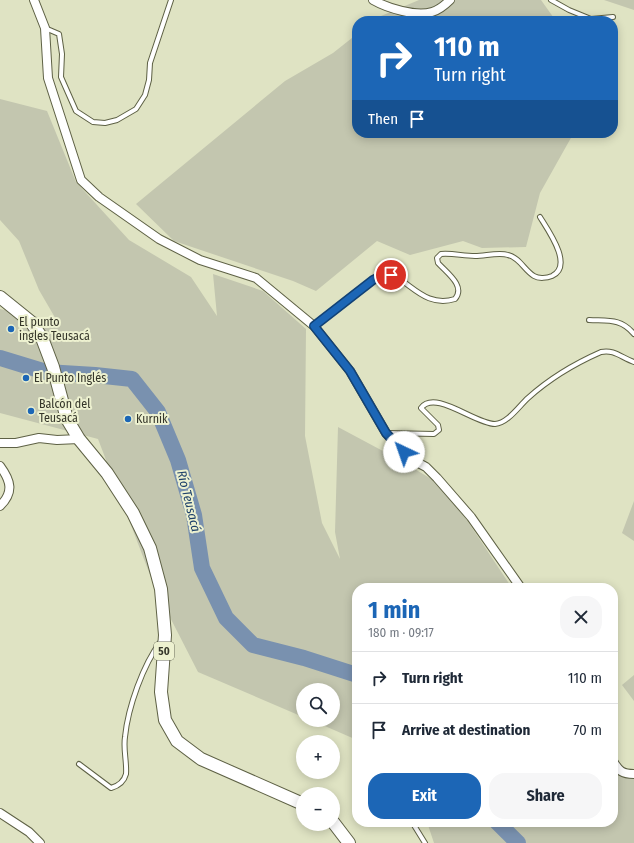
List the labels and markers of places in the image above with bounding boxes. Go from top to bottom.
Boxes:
pin [374,258,408,292]
place label: El punto ingles Teusacá [19,315,90,343]
marker: El punto ingles Teusacá [6,324,16,334]
place label: El Punto Inglés [34,371,106,385]
marker: El Punto Inglés [21,373,31,383]
place label: Balcón del Teusacá [39,397,90,425]
marker: Balcón del Teusacá [26,406,36,416]
place label: Kurnik [136,412,168,426]
marker: Kurnik [123,414,133,424]

